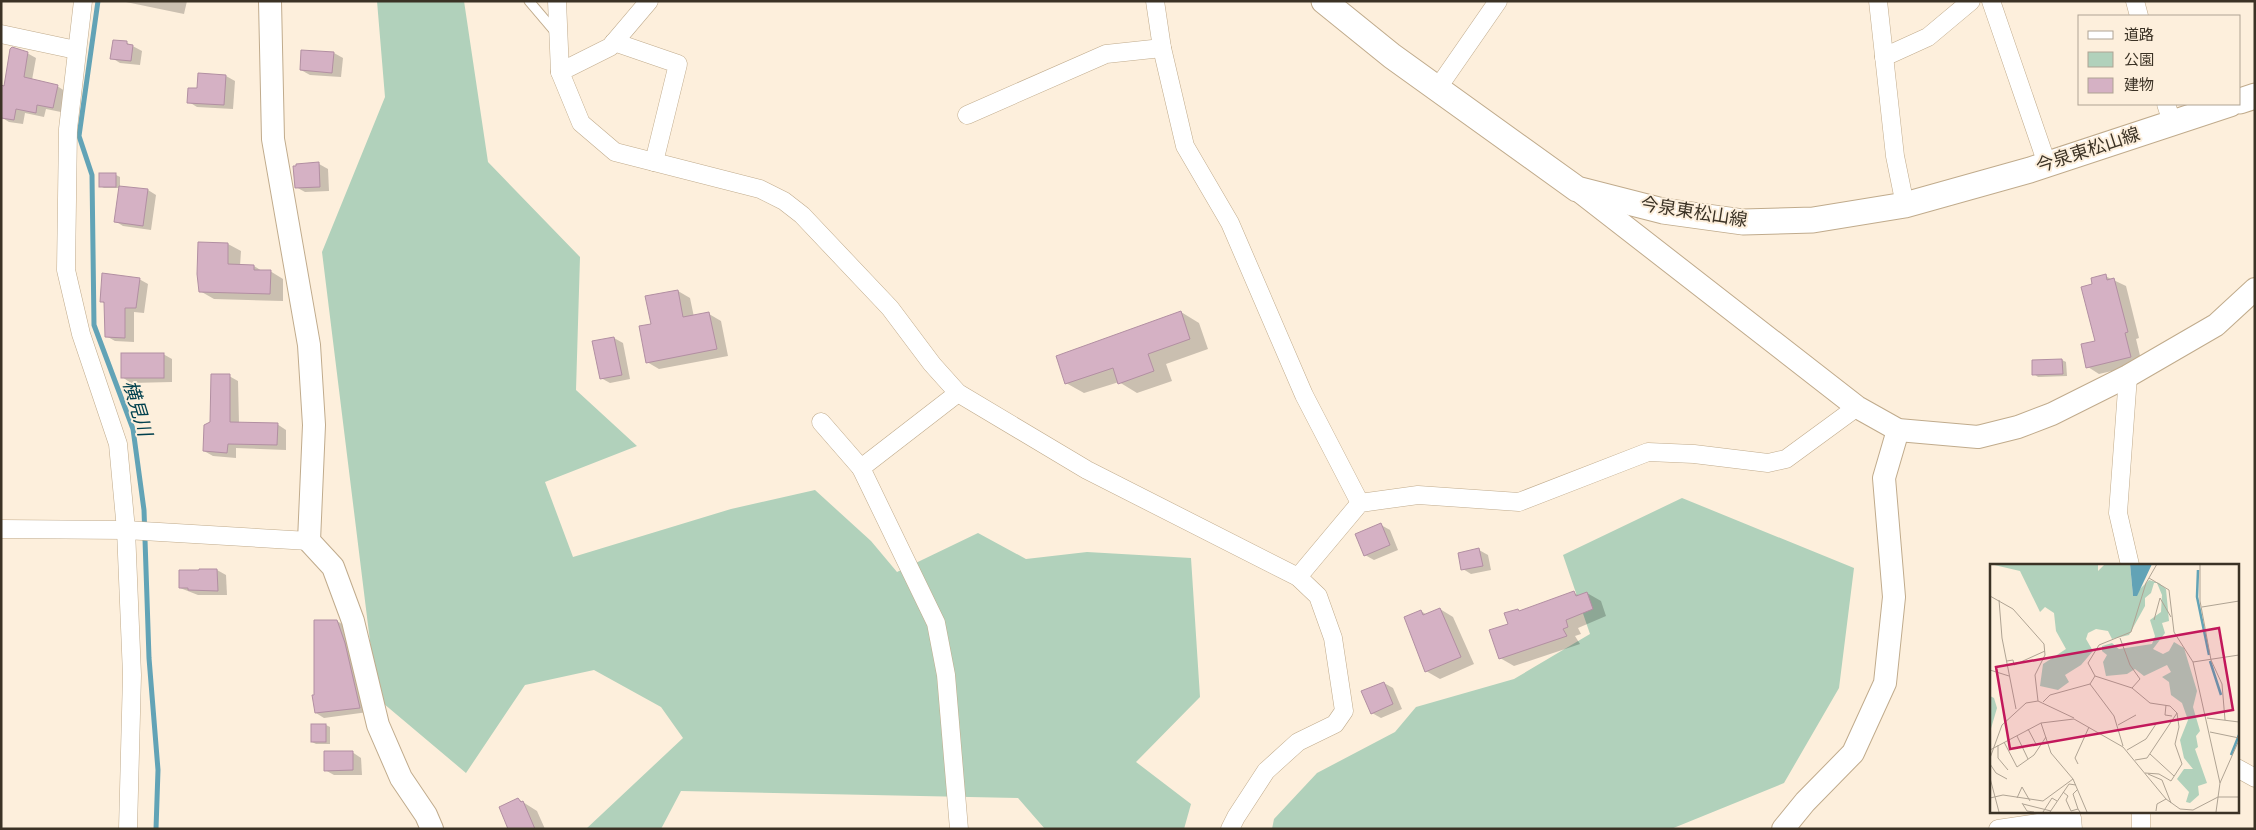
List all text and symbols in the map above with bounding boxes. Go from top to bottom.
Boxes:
legend [2078,15,2241,105]
text: 道路 [2124,26,2154,44]
text: 公園 [2124,51,2154,69]
text: 建物 [2124,76,2154,94]
street label: 今泉東松山線 [2033,123,2143,177]
street label: 今泉東松山線 [1639,193,1749,231]
water label: 横見川 [118,378,157,441]
inset map [1990,564,2238,812]

